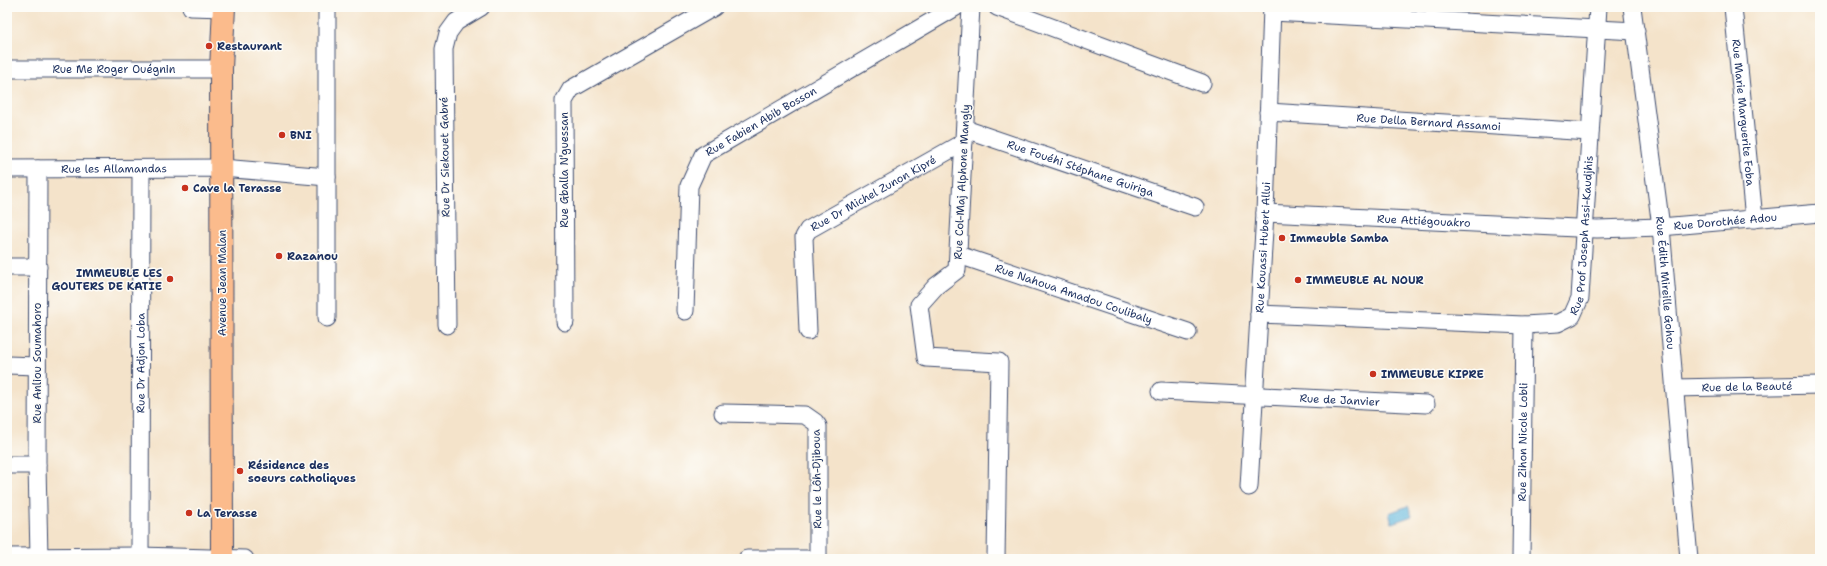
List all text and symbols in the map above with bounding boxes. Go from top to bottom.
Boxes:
street label: Rue Marie Marguerite Foba [1729,38,1758,187]
place label: Restaurant [217,39,283,54]
marker: Restaurant [204,41,214,51]
street label: Rue Me Roger Ouégnin [52,62,176,77]
street label: Rue Fabien Abib Bosson [702,83,819,160]
street label: Rue Dr Siekouet Gabré [436,97,454,217]
street label: Rue Col-Maj Alphone Mangly [950,104,974,260]
street label: Rue Della Bernard Assamoi [1356,110,1501,134]
street label: Rue Gballa N'guessan [557,112,572,228]
place label: BNI [290,128,312,143]
marker: BNI [277,130,287,140]
street label: Rue Fouéhi Stéphane Guiriga [1005,136,1156,200]
street label: Rue Dr Michel Zunon Kipré [808,152,939,235]
street label: Rue Prof Joseph Assi-Kaudjhis [1566,155,1596,318]
street label: Rue les Allamandas [61,161,167,176]
place label: Cave la Terasse [193,181,282,196]
street label: Rue Kouassi Hubert Allui [1252,182,1274,313]
marker: Cave la Terasse [180,183,190,193]
street label: Rue Dorothée Adou [1673,209,1778,233]
street label: Rue Attiégouakro [1377,211,1471,230]
street label: Rue Édith Mireille Gohou [1652,215,1679,350]
street label: Avenue Jean Malan [215,229,230,336]
place label: Immeuble Samba [1290,231,1389,246]
marker: Immeuble Samba [1277,233,1287,243]
place label: Razanou [287,249,338,264]
marker: Razanou [274,251,284,261]
street label: Rue Nahoua Amadou Coulibaly [993,260,1154,327]
place label: IMMEUBLE LES GOUTERS DE KATIE [51,266,162,294]
place label: IMMEUBLE AL NOUR [1306,273,1424,288]
marker: IMMEUBLE LES GOUTERS DE KATIE [165,274,175,284]
marker: IMMEUBLE AL NOUR [1293,275,1303,285]
street label: Rue Anliou Soumahoro [30,302,45,423]
street label: Rue Dr Adjon Loba [133,313,148,413]
place label: IMMEUBLE KIPRE [1381,367,1484,382]
marker: IMMEUBLE KIPRE [1368,369,1378,379]
street label: Rue de la Beauté [1702,378,1792,395]
street label: Rue Zihon Nicole Lobli [1514,383,1531,501]
street label: Rue de Janvier [1299,390,1380,409]
street label: Rue le Lôh-Djiboua [809,429,825,529]
place label: Résidence des soeurs catholiques [248,458,356,486]
marker: Résidence des soeurs catholiques [235,466,245,476]
place label: La Terasse [197,506,258,521]
marker: La Terasse [184,508,194,518]

